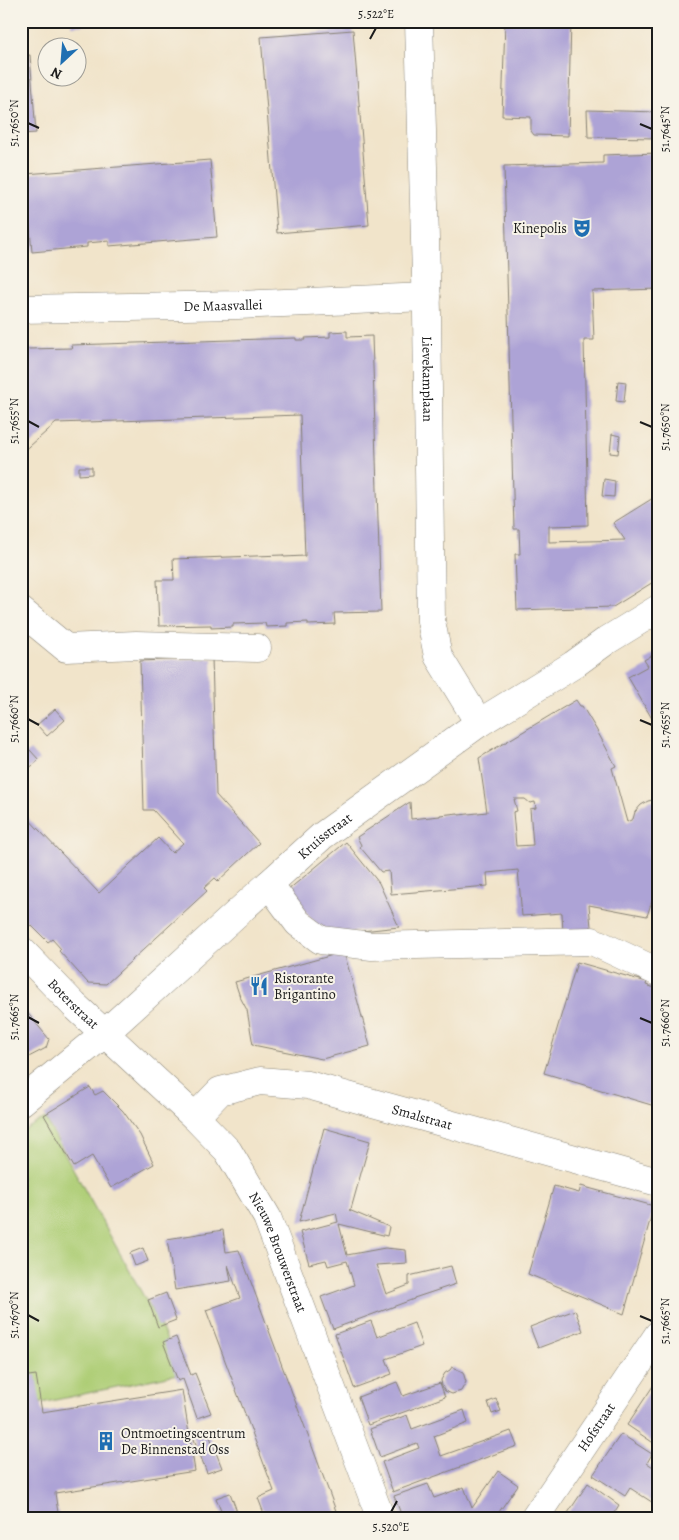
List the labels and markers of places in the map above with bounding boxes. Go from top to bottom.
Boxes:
theatre icon: Kinepolis [571,217,593,239]
place label: Kinepolis [513,219,567,238]
place label: Ristorante Brigantino [274,969,336,1004]
restaurant icon: Ristorante Brigantino [248,975,270,997]
place label: Ontmoetingscentrum De Binnenstad Oss [121,1424,246,1459]
building icon: Ontmoetingscentrum De Binnenstad Oss [95,1430,117,1452]

